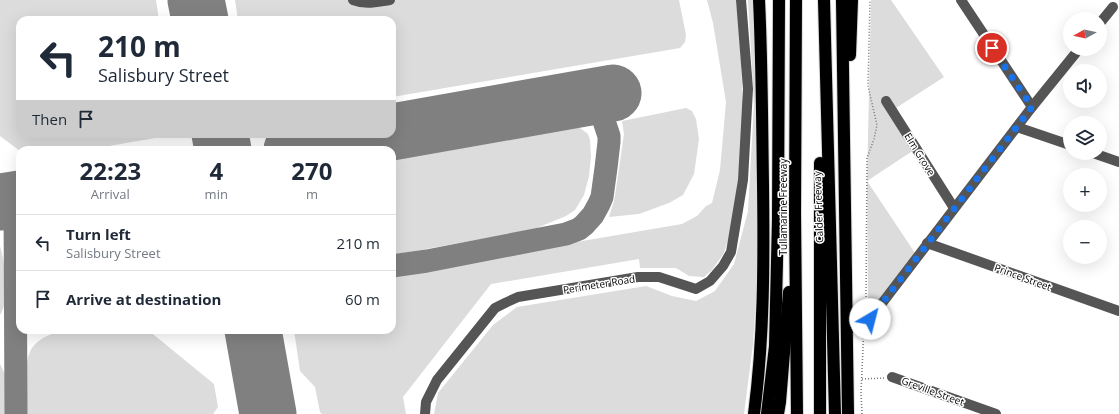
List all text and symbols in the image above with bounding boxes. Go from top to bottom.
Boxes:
north arrow [1063,12,1107,56]
map controls [1063,12,1107,264]
text: 210 m [98,27,181,65]
pin [975,31,1009,65]
icon: left [32,32,84,84]
icon: arrive [981,37,1003,59]
text: Salisbury Street [98,63,229,87]
button: sound [1063,64,1107,108]
icon: arrive [75,108,97,130]
text: Then [32,109,67,129]
button: layers [1063,116,1107,160]
street label: Elm Grove [901,130,939,178]
text: 22:23 [79,154,141,187]
text: 4 [209,154,223,187]
text: 270 [291,154,333,187]
street label: Tullamarine Freeway [776,158,790,255]
button: + [1063,168,1107,212]
street label: Calder Freeway [810,170,826,243]
text: Arrival [91,185,130,203]
text: min [205,185,228,203]
text: m [306,185,318,203]
button: − [1063,220,1107,264]
text: Turn left [66,224,131,244]
icon: left [32,232,54,254]
text: 210 m [336,233,380,253]
text: Salisbury Street [66,244,161,262]
street label: Prince Street [993,260,1054,294]
street label: Perimeter Road [562,271,636,297]
icon: arrive [32,288,54,310]
text: Arrive at destination [66,289,221,309]
text: 60 m [345,289,380,309]
position arrow [849,298,891,340]
street label: Greville Street [900,373,967,409]

